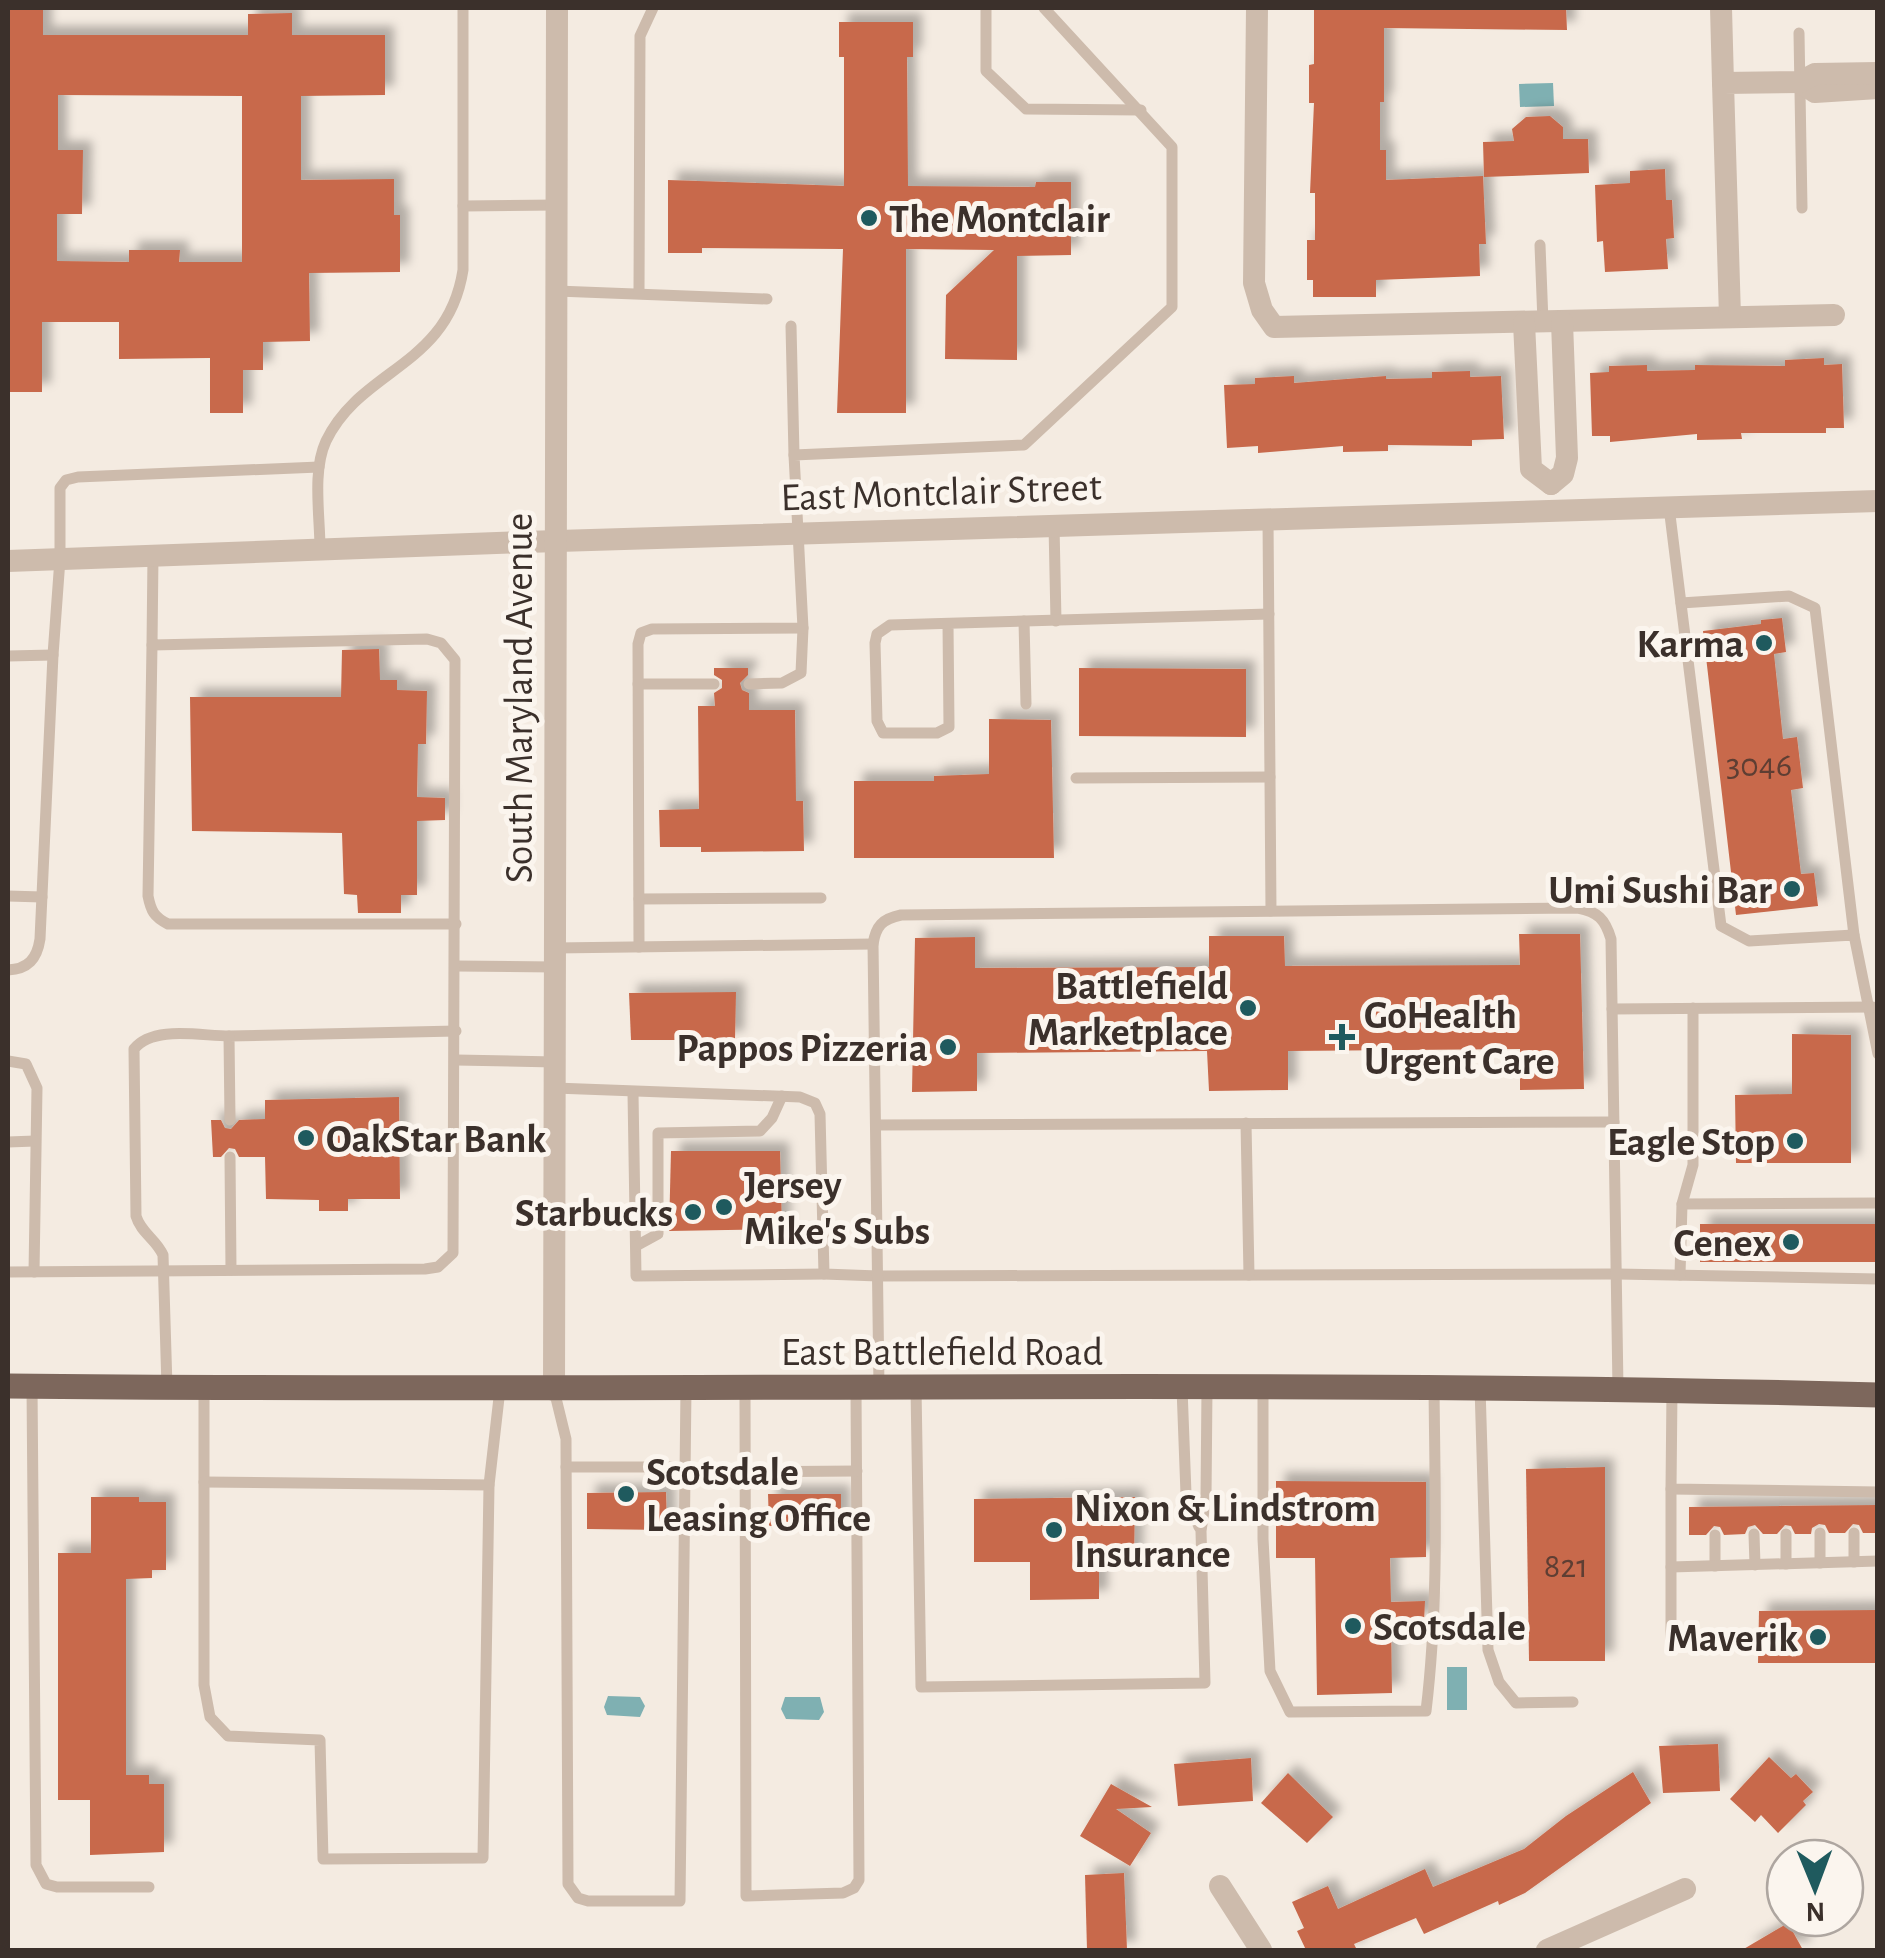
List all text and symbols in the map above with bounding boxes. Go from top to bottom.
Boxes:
place label: The Montclair [889,200,1110,240]
marker: The Montclair [858,207,880,229]
street label: East Montclair Street [780,467,1102,519]
street label: South Maryland Avenue [500,513,540,883]
place label: Karma [1637,625,1744,665]
marker: Karma [1753,632,1775,654]
house number: 3046 [1726,748,1792,783]
place label: Umi Sushi Bar [1548,871,1772,911]
marker: Umi Sushi Bar [1781,878,1803,900]
place label: Battlefield Marketplace [1028,967,1228,1053]
place label: GoHealth Urgent Care [1364,996,1555,1082]
marker: Battlefield Marketplace [1237,997,1259,1019]
marker: GoHealth Urgent Care [1329,1024,1355,1050]
place label: Pappos Pizzeria [676,1029,928,1069]
marker: Pappos Pizzeria [937,1036,959,1058]
place label: OakStar Bank [326,1120,546,1160]
place label: Eagle Stop [1607,1123,1775,1163]
marker: OakStar Bank [295,1127,317,1149]
marker: Eagle Stop [1784,1130,1806,1152]
place label: Jersey Mike's Subs [744,1166,930,1252]
place label: Starbucks [515,1194,673,1234]
marker: Jersey Mike's Subs [713,1196,735,1218]
marker: Starbucks [682,1201,704,1223]
place label: Cenex [1674,1224,1772,1264]
marker: Cenex [1780,1231,1802,1253]
street label: East Battlefield Road [781,1333,1103,1373]
place label: Scotsdale Leasing Office [646,1453,871,1539]
marker: Scotsdale Leasing Office [615,1483,637,1505]
place label: Nixon & Lindstrom Insurance [1074,1489,1376,1575]
marker: Nixon & Lindstrom Insurance [1043,1519,1065,1541]
house number: 821 [1544,1549,1588,1584]
place label: Scotsdale [1373,1608,1526,1648]
marker: Scotsdale [1342,1615,1364,1637]
place label: Maverik [1667,1619,1798,1659]
marker: Maverik [1807,1626,1829,1648]
north arrow [1765,1838,1865,1938]
text: N [1805,1897,1825,1925]

